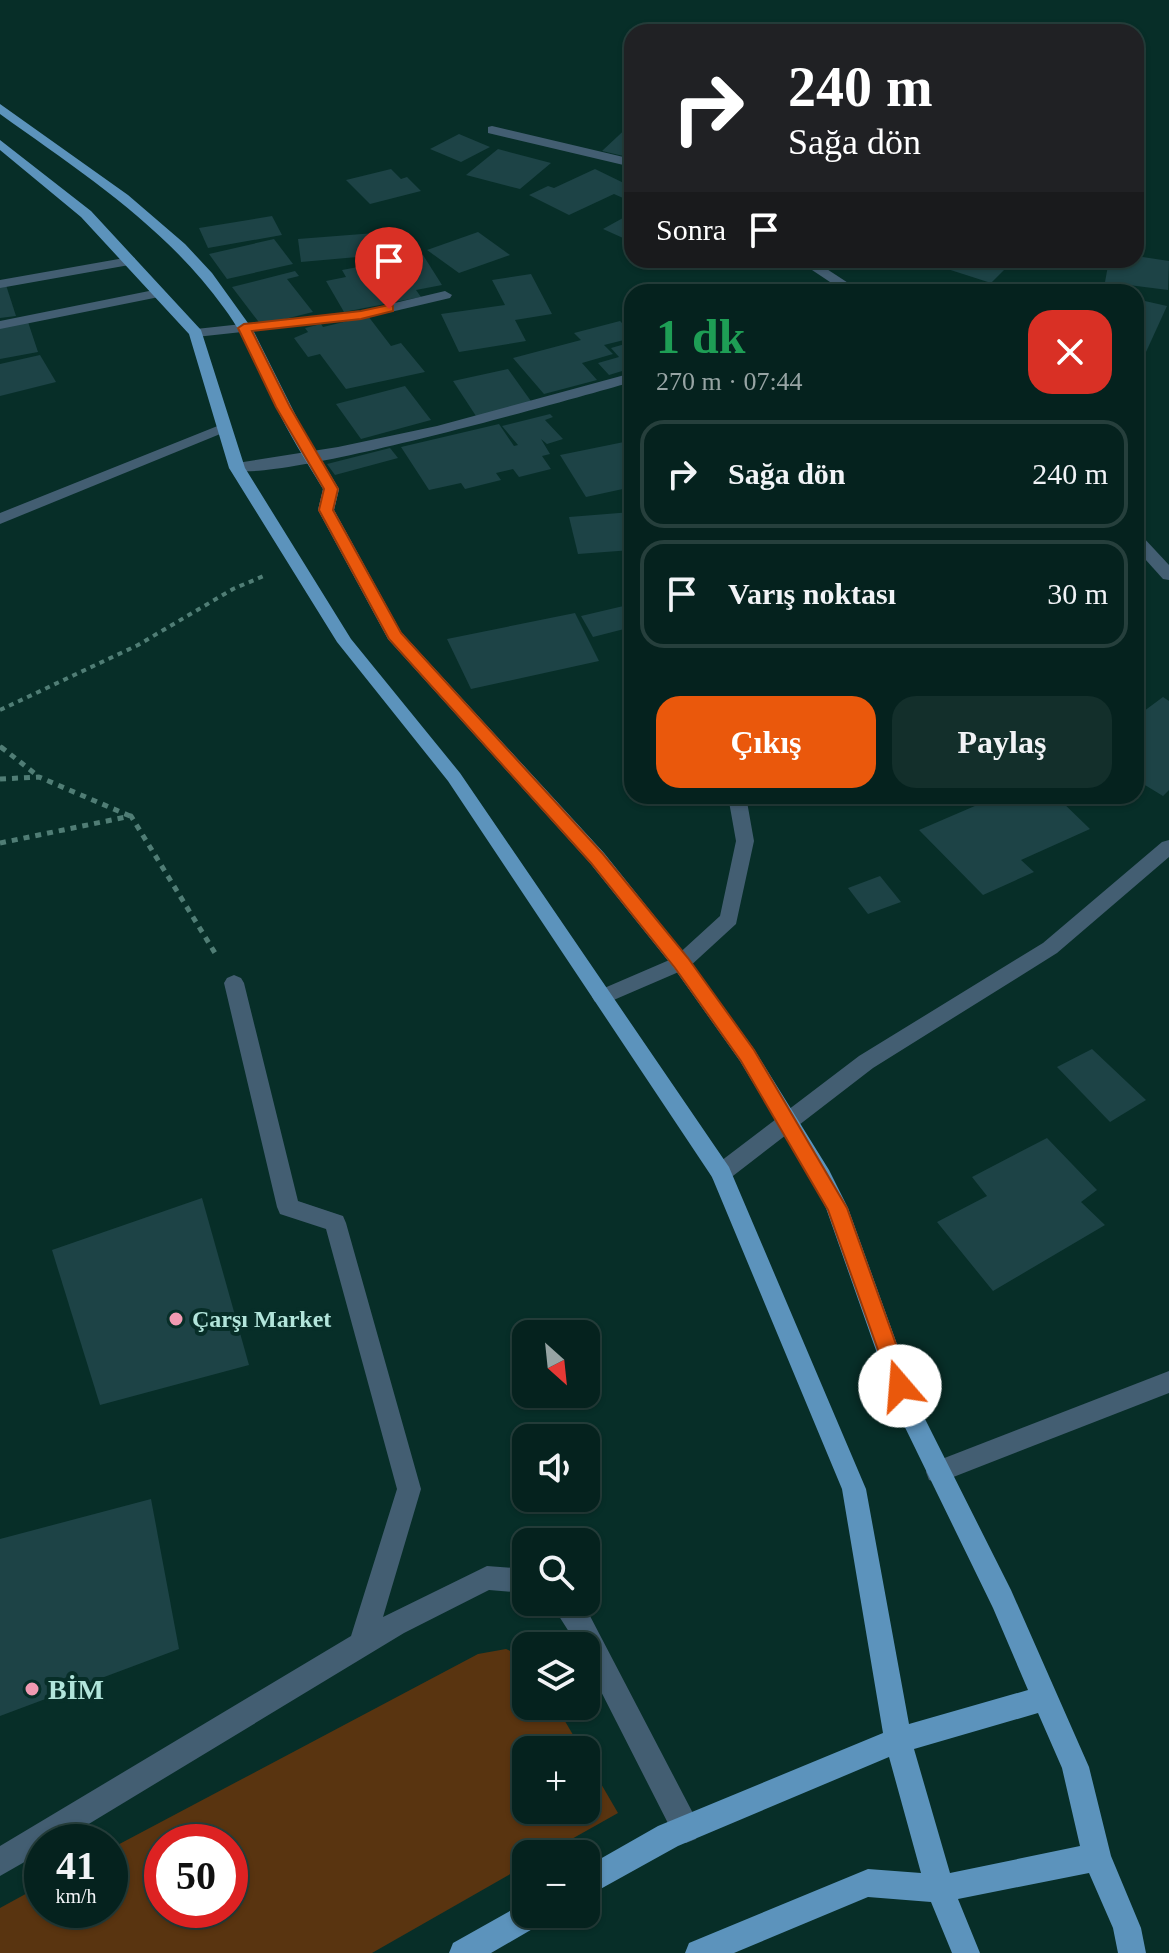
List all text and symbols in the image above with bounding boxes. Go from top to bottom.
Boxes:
icon: right [656,56,760,160]
text: 240 m [788,56,933,118]
text: Sağa dön [788,122,921,162]
icon: arrive [742,208,786,252]
text: Sonra [656,213,726,246]
pin [355,227,423,309]
icon: arrive [367,239,411,283]
text: 1 dk [656,310,745,363]
button: close [1028,310,1112,394]
text: 270 m · 07:44 [656,367,803,396]
icon: right [660,452,704,496]
text: Sağa dön [728,457,846,490]
text: 240 m [1032,457,1108,490]
icon: arrive [660,572,704,616]
text: Varış noktası [728,577,896,610]
text: 30 m [1047,577,1108,610]
button: Çıkış [656,696,876,788]
button: Paylaş [892,696,1112,788]
place label: Çarşı Market [192,1306,331,1332]
marker: Çarşı Market [167,1310,185,1328]
north arrow [512,1320,600,1408]
map controls [512,1320,600,1928]
position arrow [858,1344,942,1428]
button: sound [512,1424,600,1512]
button: search [512,1528,600,1616]
button: layers [512,1632,600,1720]
place label: BİM [48,1674,104,1705]
marker: BİM [23,1680,41,1698]
button: + [512,1736,600,1824]
speed limit sign: 50 [144,1824,248,1928]
button: − [512,1840,600,1928]
text: 41 [56,1843,96,1888]
text: km/h [55,1885,97,1907]

